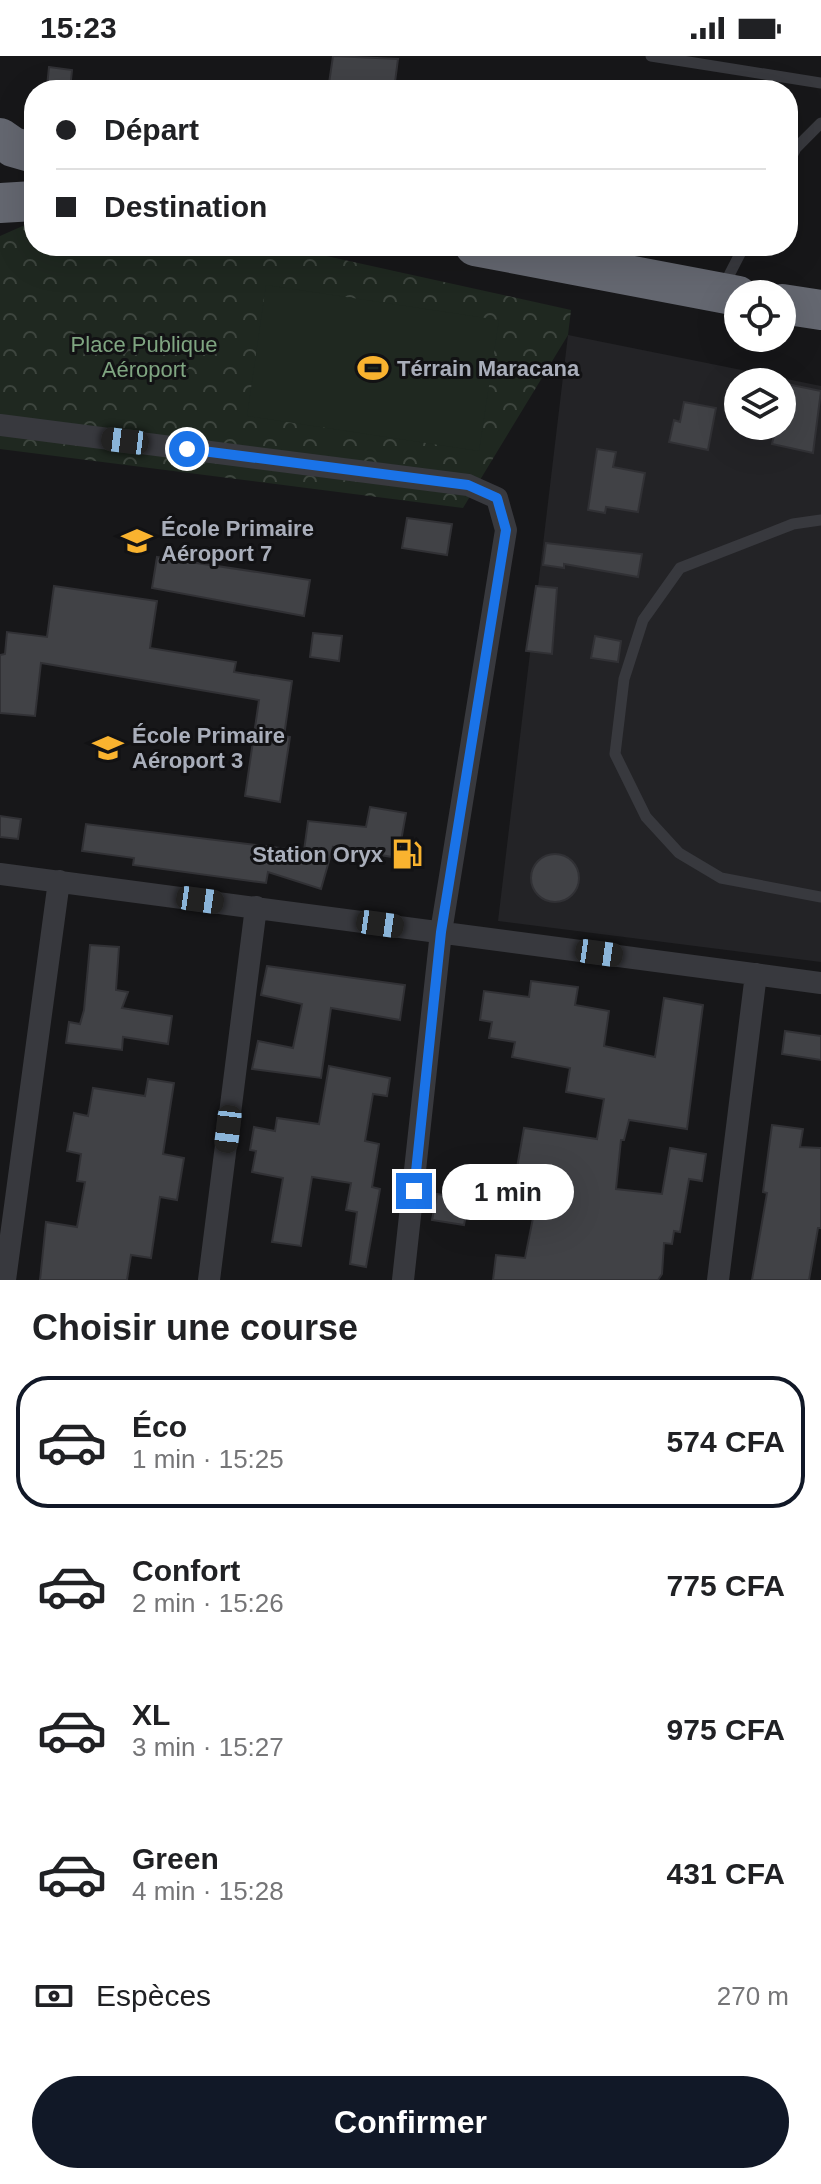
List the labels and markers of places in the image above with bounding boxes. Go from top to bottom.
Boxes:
sports icon: Térrain Maracana [356,351,390,385]
place label: Térrain Maracana [397,356,580,381]
place label: École Primaire Aéroport 7 [161,516,314,566]
school or university icon: École Primaire Aéroport 7 [120,524,154,558]
place label: École Primaire Aéroport 3 [132,723,285,773]
school or university icon: École Primaire Aéroport 3 [91,731,125,765]
fuel station icon: Station Oryx [390,837,424,871]
place label: Station Oryx [252,842,384,867]

